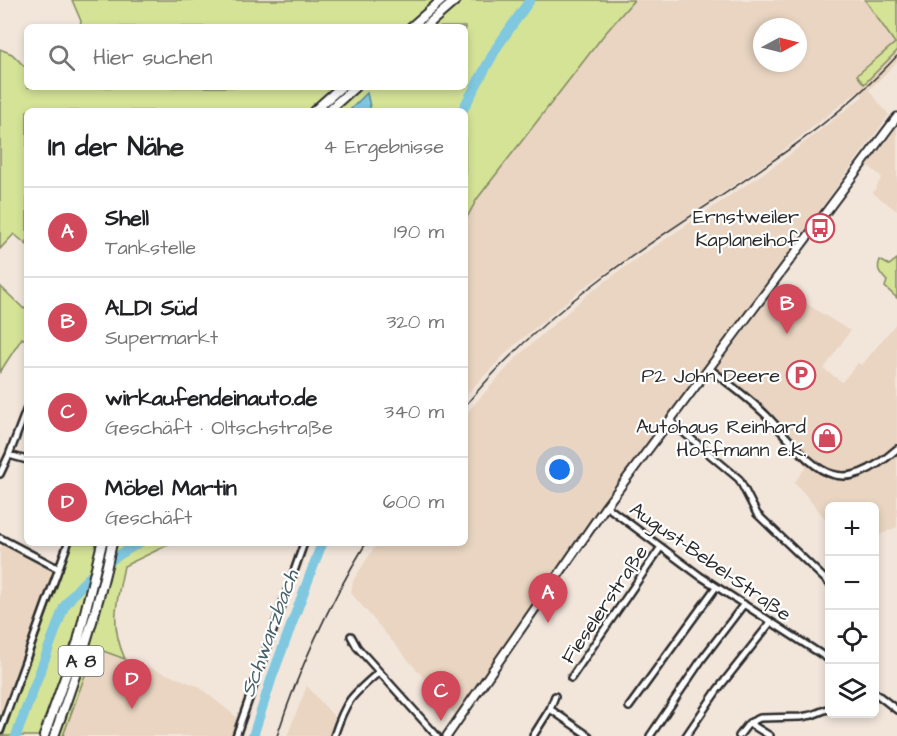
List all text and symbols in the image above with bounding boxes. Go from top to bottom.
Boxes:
north arrow [753,18,807,72]
search box [24,24,468,90]
icon: search [45,41,78,74]
text: Hier suchen [93,42,212,73]
text: In der Nähe [48,129,184,165]
text: 4 Ergebnisse [323,133,444,161]
text: Shell [105,203,149,234]
place label: Ernstweiler Kaplaneihof [693,203,799,254]
bus stop icon: Ernstweiler Kaplaneihof [804,212,836,244]
text: A [61,218,74,246]
text: 190 m [394,218,444,246]
text: Tankstelle [105,234,196,262]
pin: B [768,284,806,334]
text: ALDI Süd [105,293,197,324]
text: B [60,308,75,336]
text: 320 m [386,308,444,336]
text: Supermarkt [105,324,218,352]
parking icon: P2 John Deere [785,359,817,391]
place label: P2 John Deere [642,362,780,390]
text: wirkaufendeinauto.de [105,383,318,414]
text: C [60,398,75,426]
text: 340 m [384,398,444,426]
place label: Autohaus Reinhard Hoffmann e.K. [636,413,806,464]
text: Geschäft · Oltschstraße [105,414,333,442]
shop icon: Autohaus Reinhard Hoffmann e.K. [811,422,843,454]
your location [545,455,574,484]
text: Möbel Martin [105,473,237,504]
text: D [61,488,74,516]
text: 600 m [383,488,444,516]
street label: August-Bebel-Straße [623,495,797,629]
map controls [825,502,879,718]
button: + [825,502,879,556]
text: Geschäft [105,504,192,532]
street label: Fieselerstraße [555,539,655,670]
button: − [825,556,879,610]
water label: Schwarzbach [233,564,306,701]
pin: A [528,574,568,623]
button: locate [825,610,879,664]
road number: A 8 [58,646,104,676]
pin: D [112,660,152,709]
button: layers [825,664,879,718]
pin: C [422,672,460,721]

